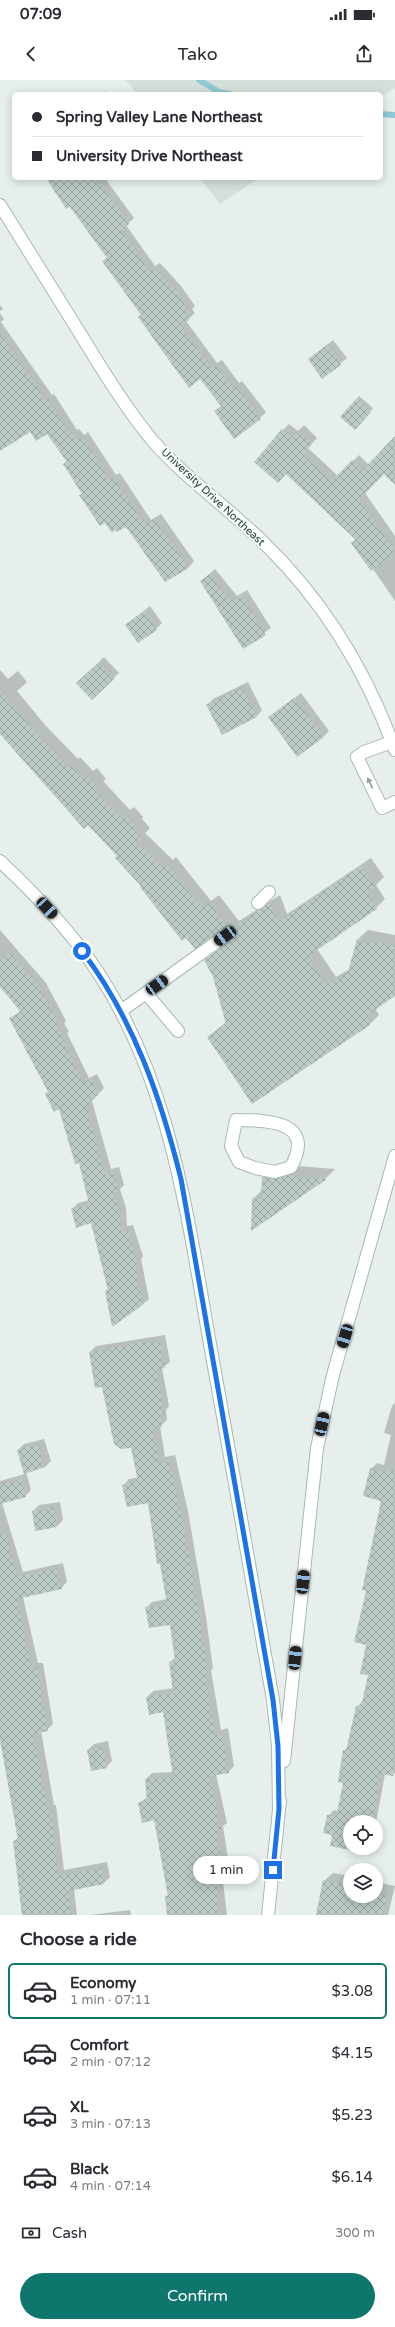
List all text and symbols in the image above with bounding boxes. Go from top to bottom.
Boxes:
text: 07:09 [20,5,62,23]
icon: back [20,43,42,65]
text: Tako [177,43,218,65]
icon: share [353,43,375,65]
text: Spring Valley Lane Northeast [56,108,262,126]
text: University Drive Northeast [56,147,243,165]
street label: University Drive Northeast [158,446,268,548]
one-way arrow [366,777,373,788]
car [34,895,60,921]
car [212,924,238,948]
route start [73,942,91,960]
car [144,973,170,997]
car [336,1323,354,1349]
car [314,1411,330,1437]
car [296,1569,310,1595]
car [288,1645,302,1671]
map controls [343,1815,383,1903]
button: locate [343,1815,383,1855]
callout: 1 min [193,1856,259,1884]
route end [264,1861,282,1879]
text: 1 min [209,1862,243,1878]
button: layers [343,1863,383,1903]
text: Choose a ride [20,1928,137,1950]
icon: car [22,1973,58,2009]
text: Economy [70,1974,136,1992]
text: $3.08 [332,1982,373,2000]
text: 1 min · 07:11 [70,1992,151,2008]
icon: car [22,2035,58,2071]
text: Comfort [70,2036,129,2054]
text: $4.15 [332,2044,373,2062]
text: 2 min · 07:12 [70,2054,151,2070]
icon: car [22,2097,58,2133]
text: XL [70,2098,89,2116]
text: $5.23 [332,2106,373,2124]
text: 3 min · 07:13 [70,2116,151,2132]
icon: car [22,2159,58,2195]
text: Black [70,2160,109,2178]
text: $6.14 [332,2168,373,2186]
text: 4 min · 07:14 [70,2178,151,2194]
icon: cash [20,2222,42,2244]
text: Cash [52,2224,87,2242]
text: 300 m [335,2225,375,2241]
button: Confirm [20,2273,375,2319]

